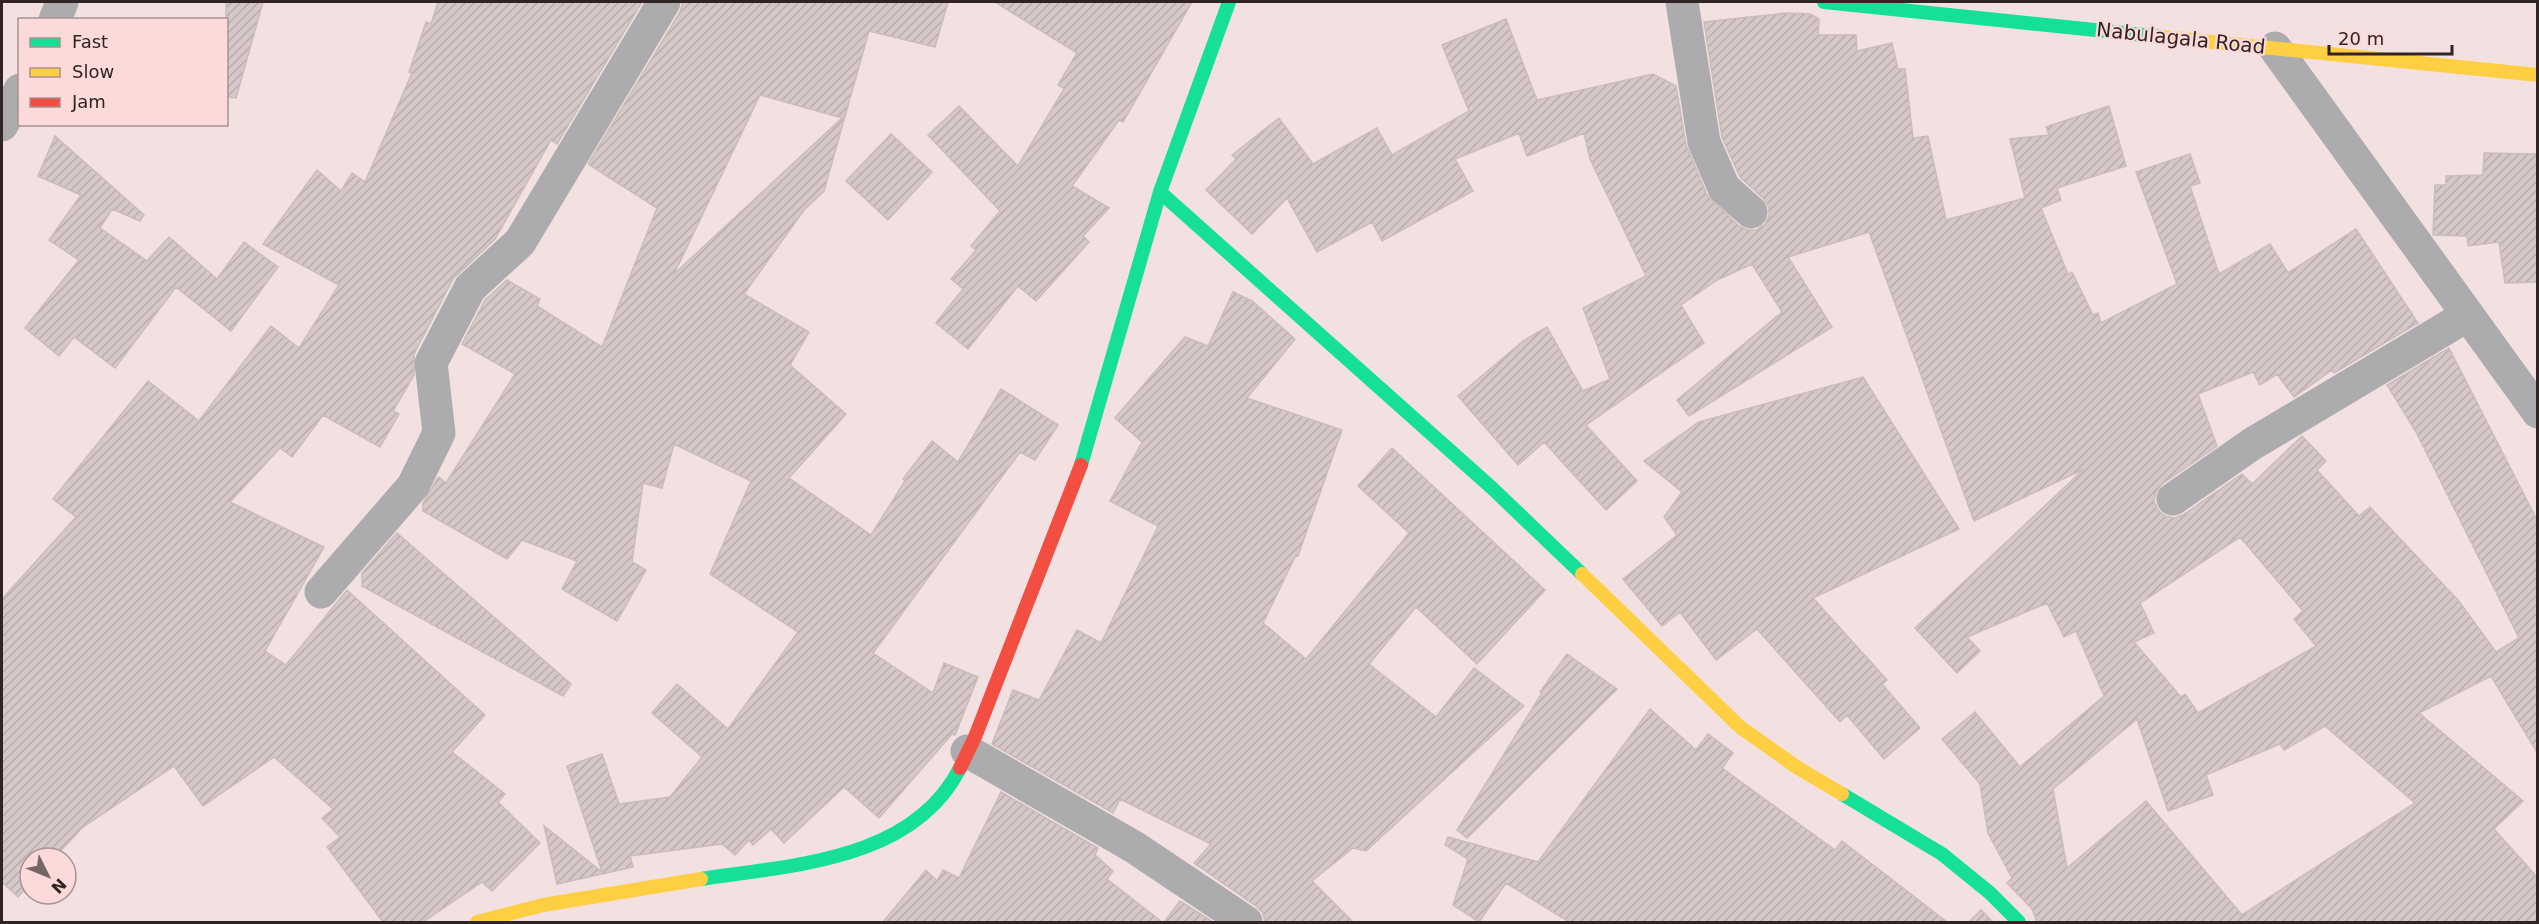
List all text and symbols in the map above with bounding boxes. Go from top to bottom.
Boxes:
street label: Nabulagala Road [2095,17,2267,59]
legend [18,18,228,126]
scale bar [2329,18,2452,56]
text: 20 m [2338,28,2384,49]
text: Fast [72,31,108,52]
text: Slow [72,61,114,82]
text: Jam [71,91,106,112]
north arrow [18,846,78,906]
text: N [47,875,70,897]

